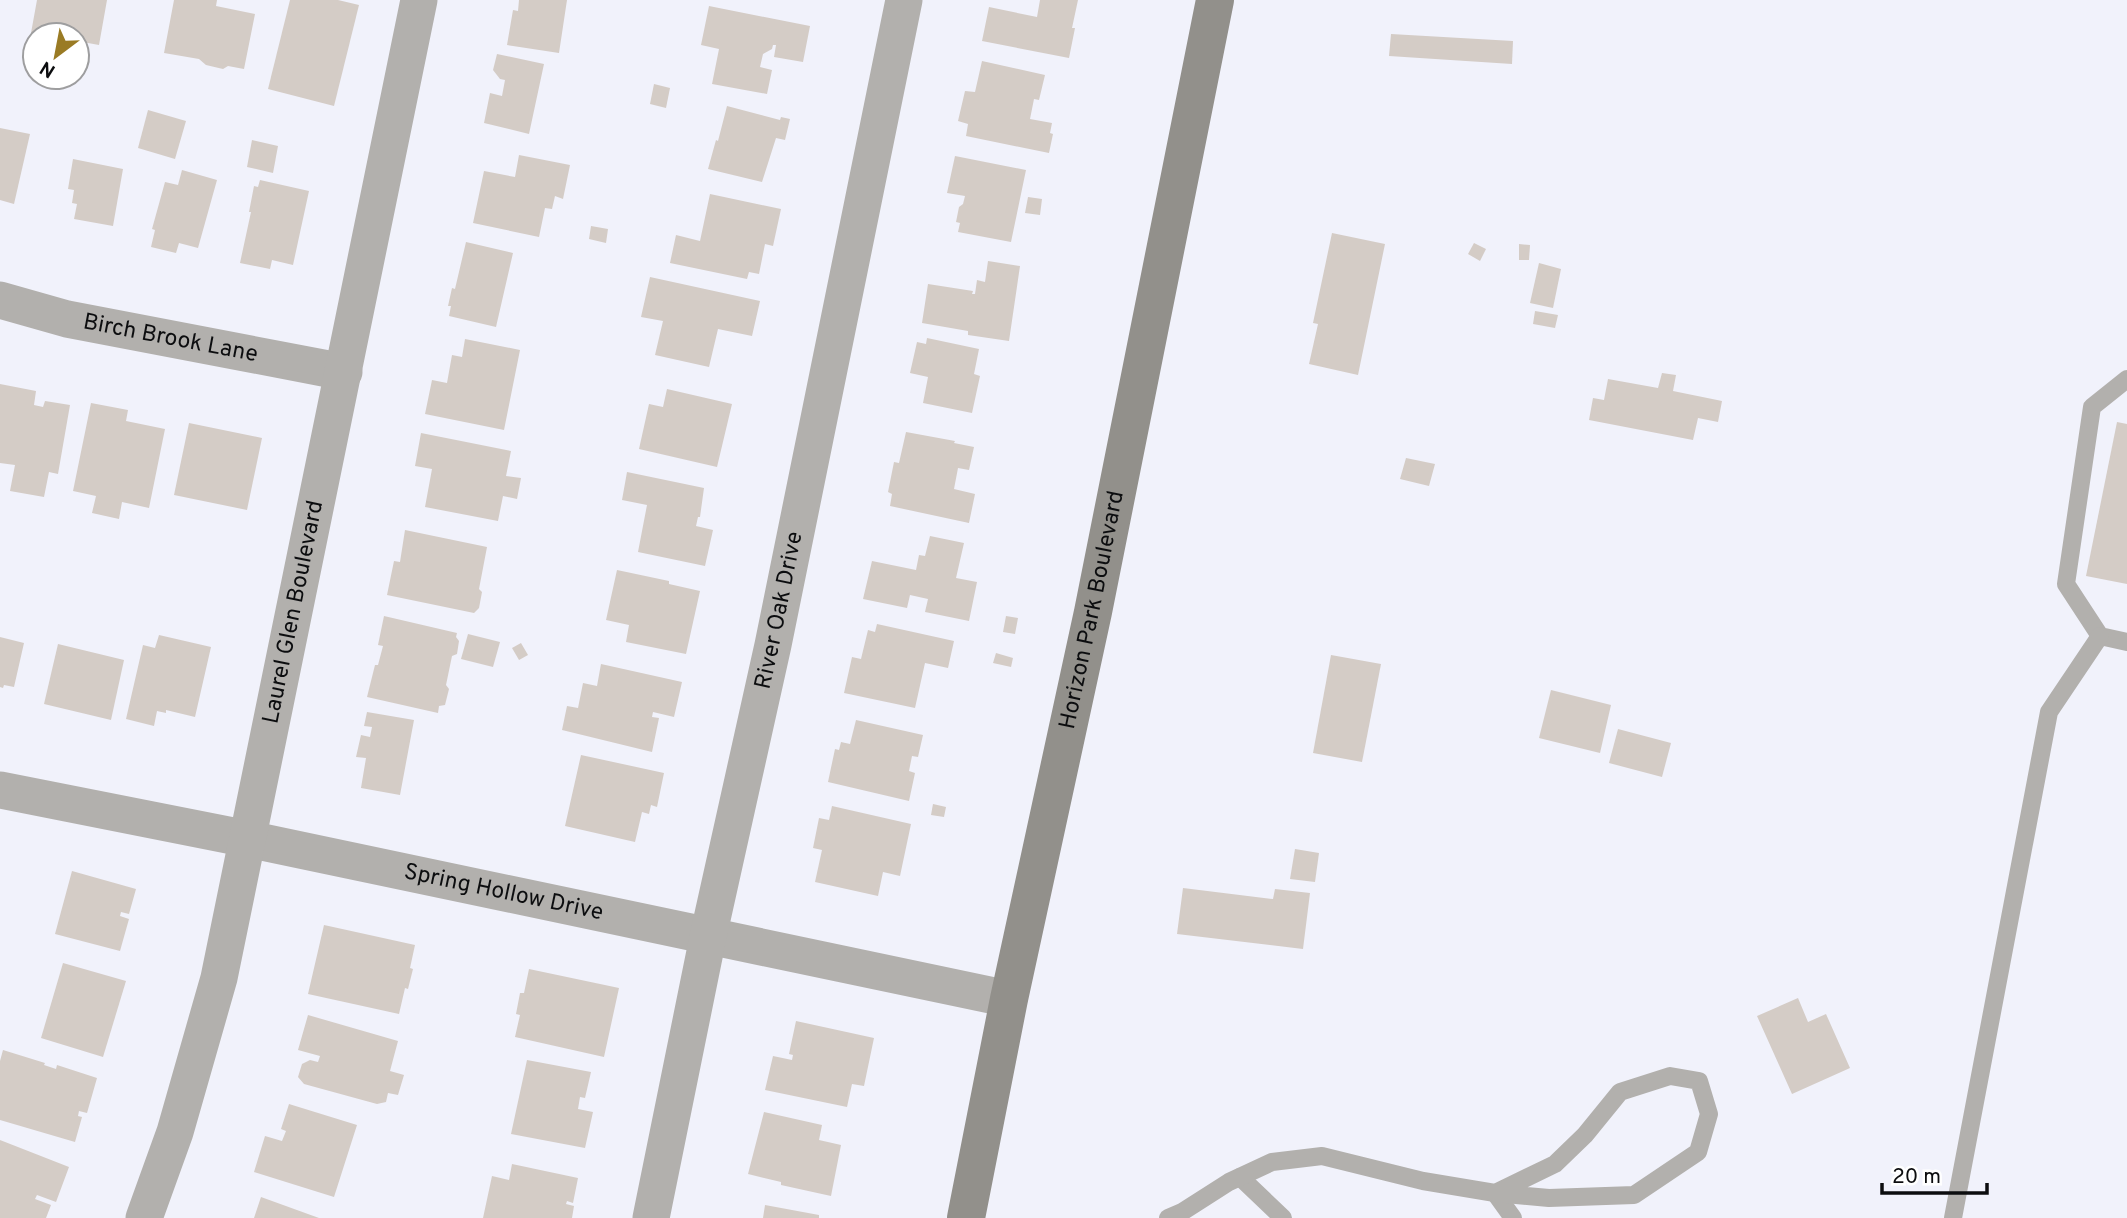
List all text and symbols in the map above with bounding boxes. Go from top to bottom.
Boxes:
north arrow [21,21,91,91]
text: N [36,55,60,83]
street label: Birch Brook Lane [81,308,260,370]
street label: Horizon Park Boulevard [1053,488,1131,732]
street label: Laurel Glen Boulevard [257,498,331,726]
street label: River Oak Drive [749,529,810,692]
street label: Spring Hollow Drive [401,858,606,928]
scale bar [1882,1152,1987,1196]
text: 20 m [1892,1164,1941,1191]

